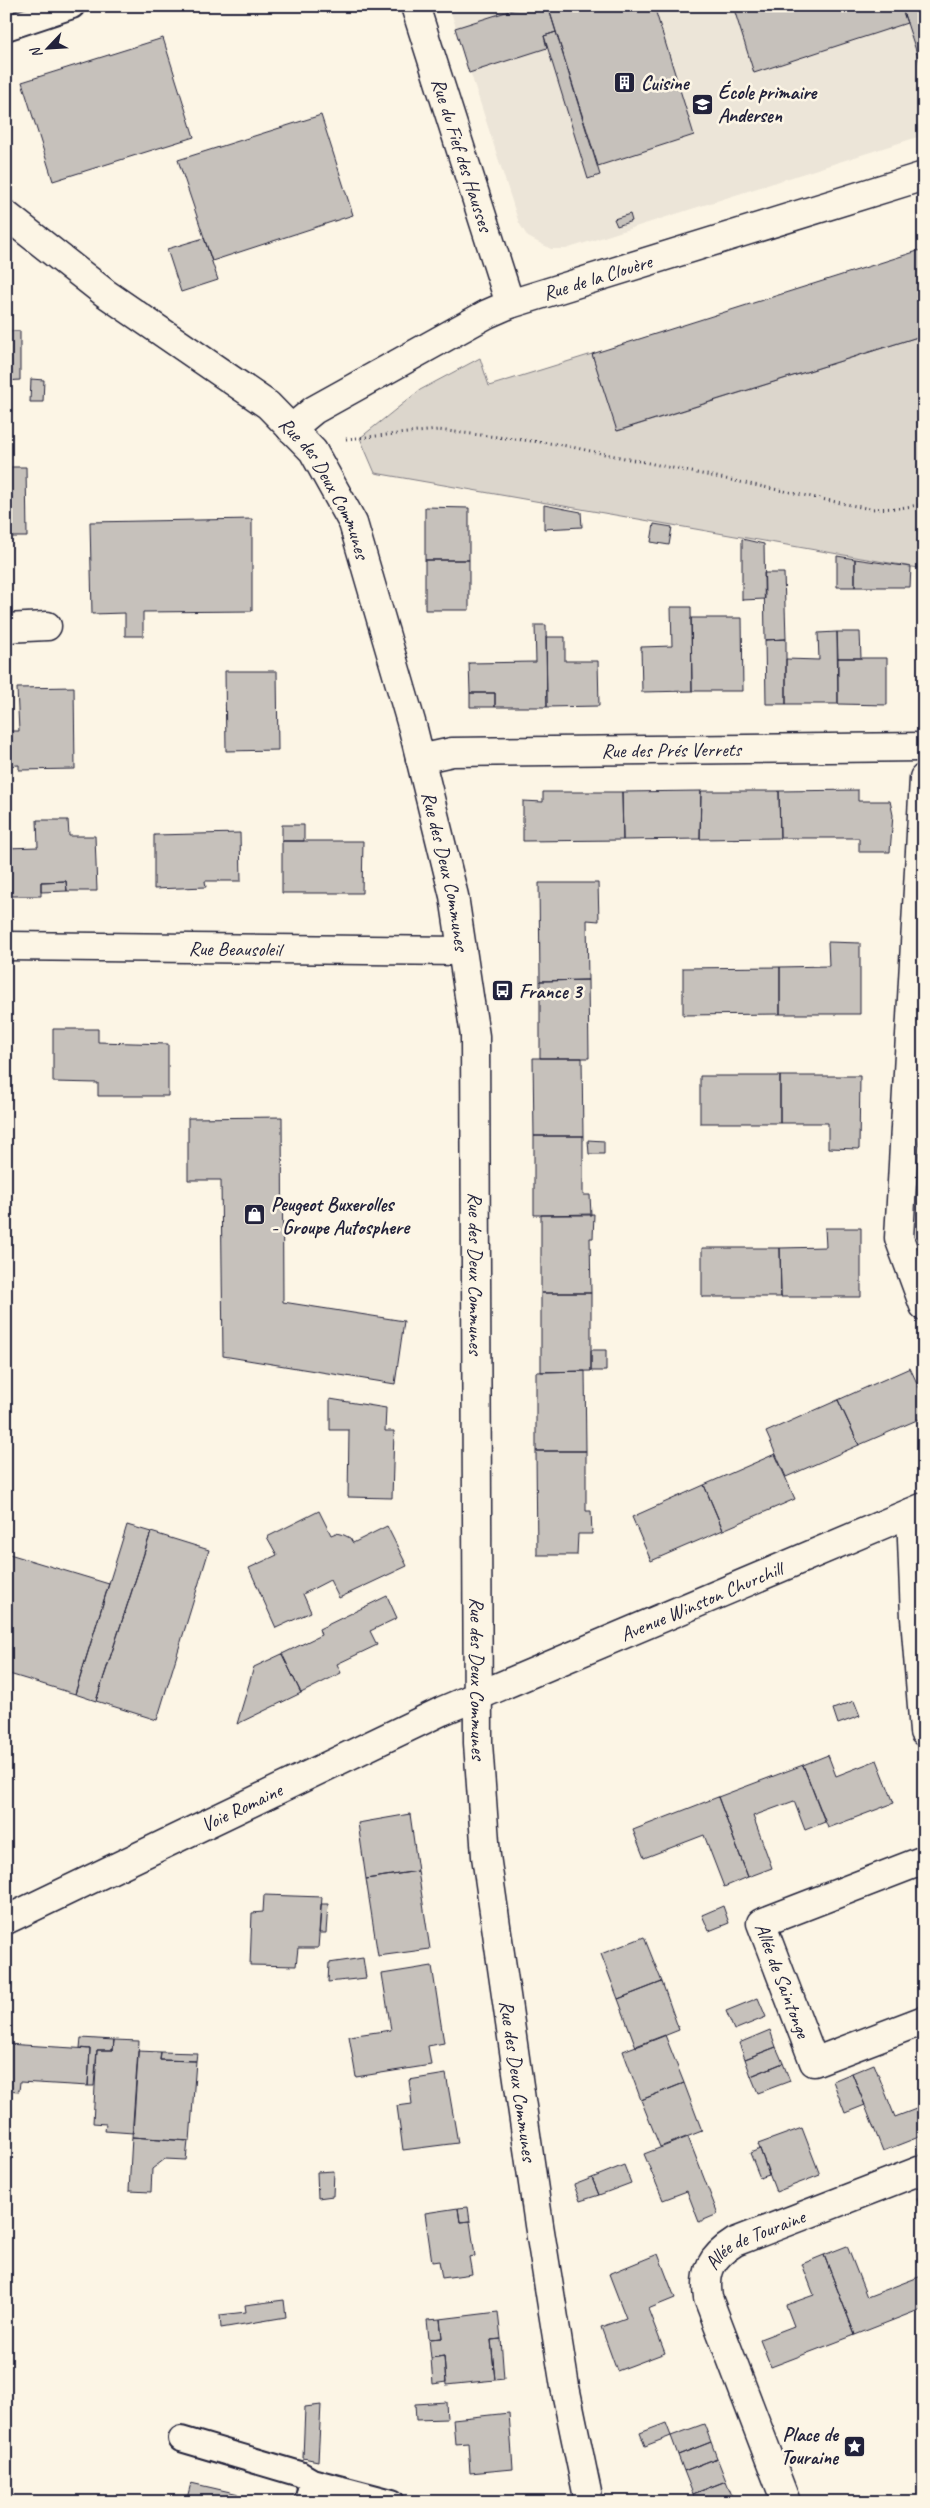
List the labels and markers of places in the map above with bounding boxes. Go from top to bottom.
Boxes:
building icon: Cuisine [613,71,637,95]
place label: Cuisine [641,71,691,96]
place label: École primaire Andersen [718,80,818,128]
school or university icon: École primaire Andersen [690,92,714,116]
bus stop icon: France 3 [491,979,515,1003]
place label: France 3 [519,979,583,1004]
place label: Peugeot Buxerolles - Groupe Autosphere [271,1192,411,1240]
shop icon: Peugeot Buxerolles - Groupe Autosphere [243,1203,267,1227]
place label: Place de Touraine [781,2422,839,2470]
place icon: Place de Touraine [842,2434,866,2458]

